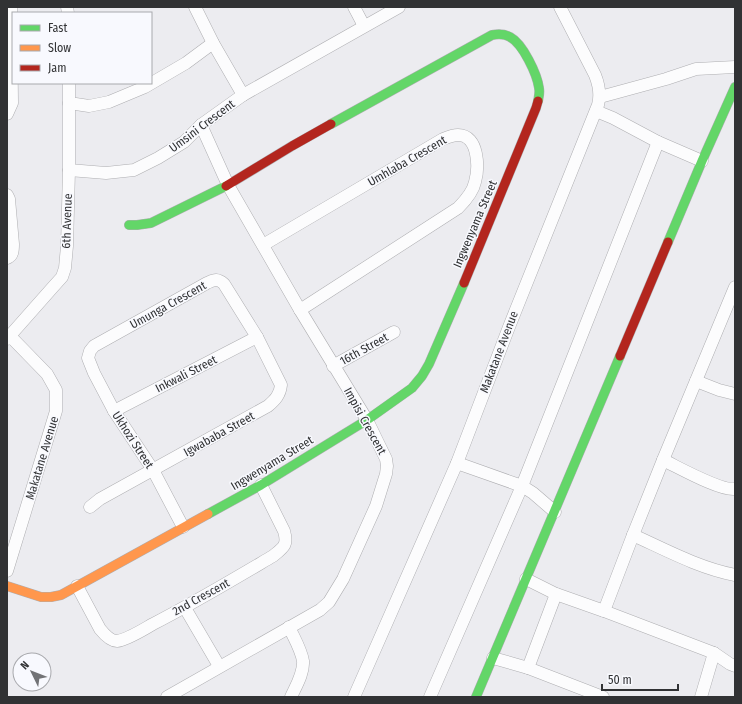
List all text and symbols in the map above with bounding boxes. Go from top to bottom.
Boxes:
legend [12,12,152,84]
text: Fast [48,21,67,35]
text: Slow [48,41,71,55]
text: Jam [48,61,66,75]
street label: Umsini Crescent [166,97,238,155]
street label: Umhlaba Crescent [365,133,449,189]
street label: Ingwenyama Street [450,178,500,270]
street label: 6th Avenue [59,193,75,249]
street label: Umunga Crescent [127,278,209,332]
street label: Makatane Avenue [477,309,521,395]
street label: 16th Street [337,330,391,368]
street label: Inkwali Street [153,353,219,395]
street label: Impisi Crescent [341,385,389,457]
street label: Ukhozi Street [109,409,157,471]
street label: Igwababa Street [181,409,257,459]
street label: Makatane Avenue [23,415,61,501]
street label: Ingwenyama Street [228,433,316,493]
street label: 2nd Crescent [170,576,232,618]
north arrow [12,652,52,692]
text: N [18,659,32,672]
scale bar [602,666,678,692]
text: 50 m [608,673,632,687]

